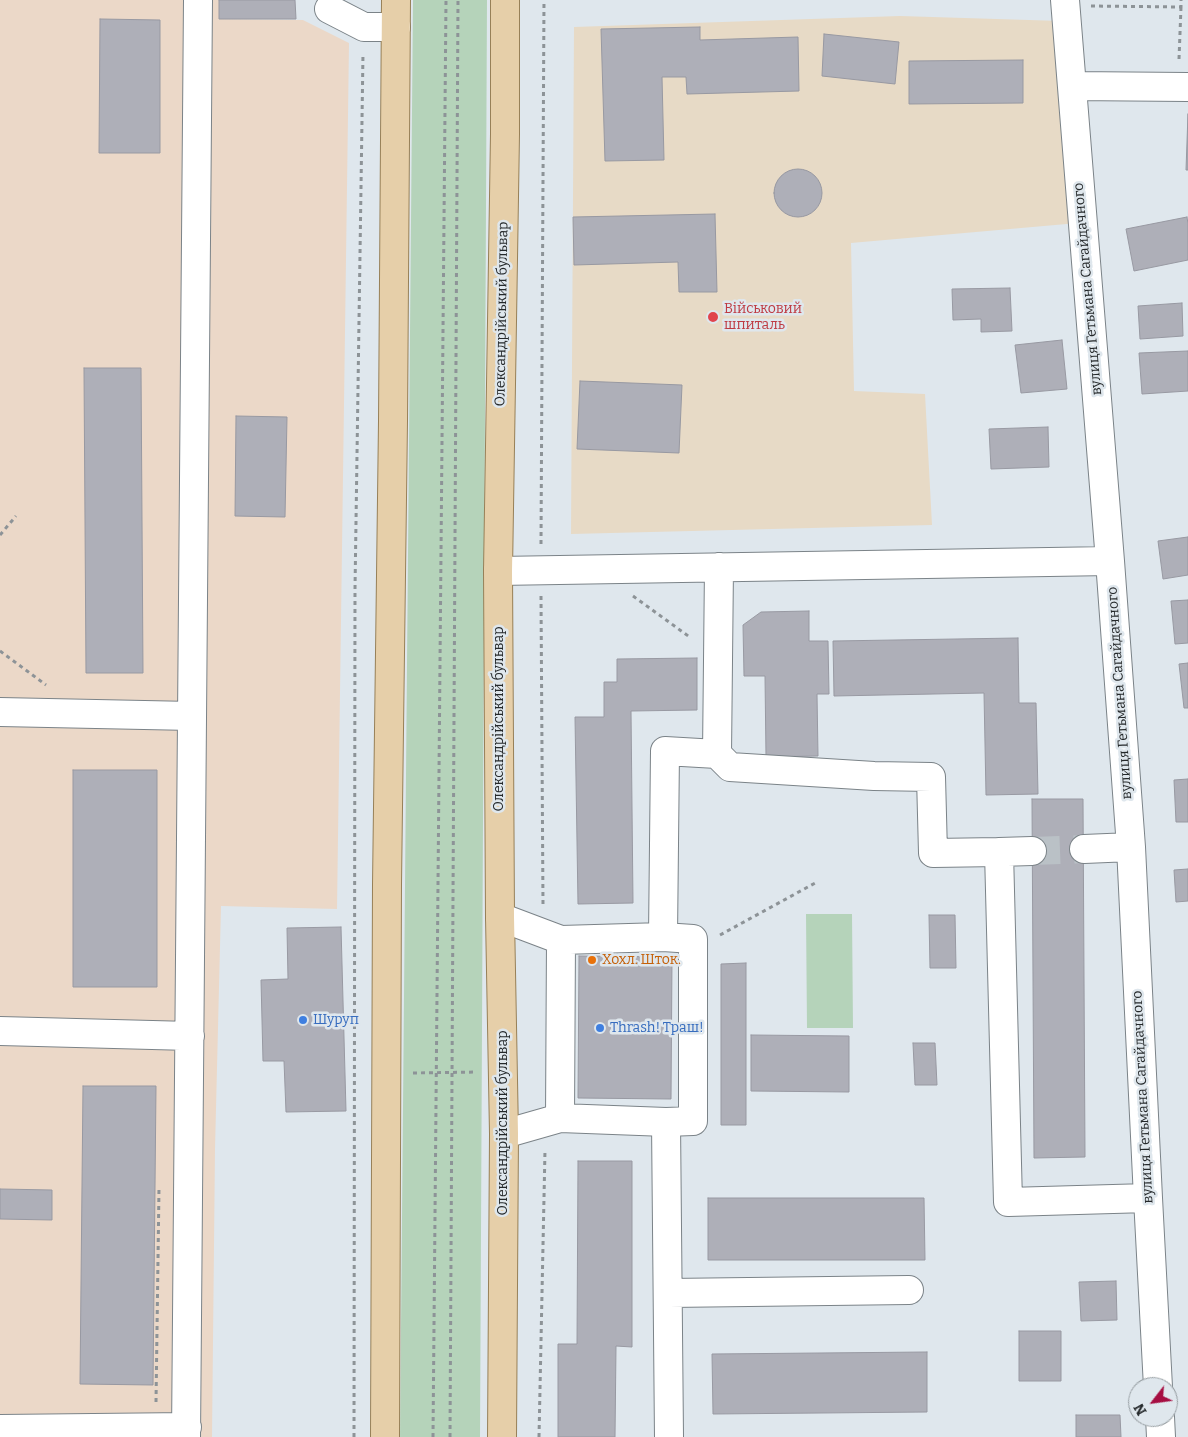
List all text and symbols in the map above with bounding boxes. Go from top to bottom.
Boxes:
street label: вулиця Гетьмана Сагайдачного [1070,182,1106,396]
street label: Олександрійський бульвар [492,221,512,407]
place label: Військовий шпиталь [724,301,802,334]
marker: Військовий шпиталь [706,310,720,324]
street label: вулиця Гетьмана Сагайдачного [1104,586,1136,800]
street label: Олександрійський бульвар [491,627,507,811]
place label: Хохл. Шток. [602,952,681,968]
marker: Хохл. Шток. [586,954,598,966]
street label: вулиця Гетьмана Сагайдачного [1129,990,1157,1204]
place label: Шуруп [313,1012,359,1028]
marker: Шуруп [297,1014,309,1026]
place label: Thrash! Траш! [610,1020,704,1036]
marker: Thrash! Траш! [594,1022,606,1034]
street label: Олександрійський бульвар [495,1031,511,1215]
north arrow [1128,1377,1178,1427]
text: N [1130,1400,1151,1418]

